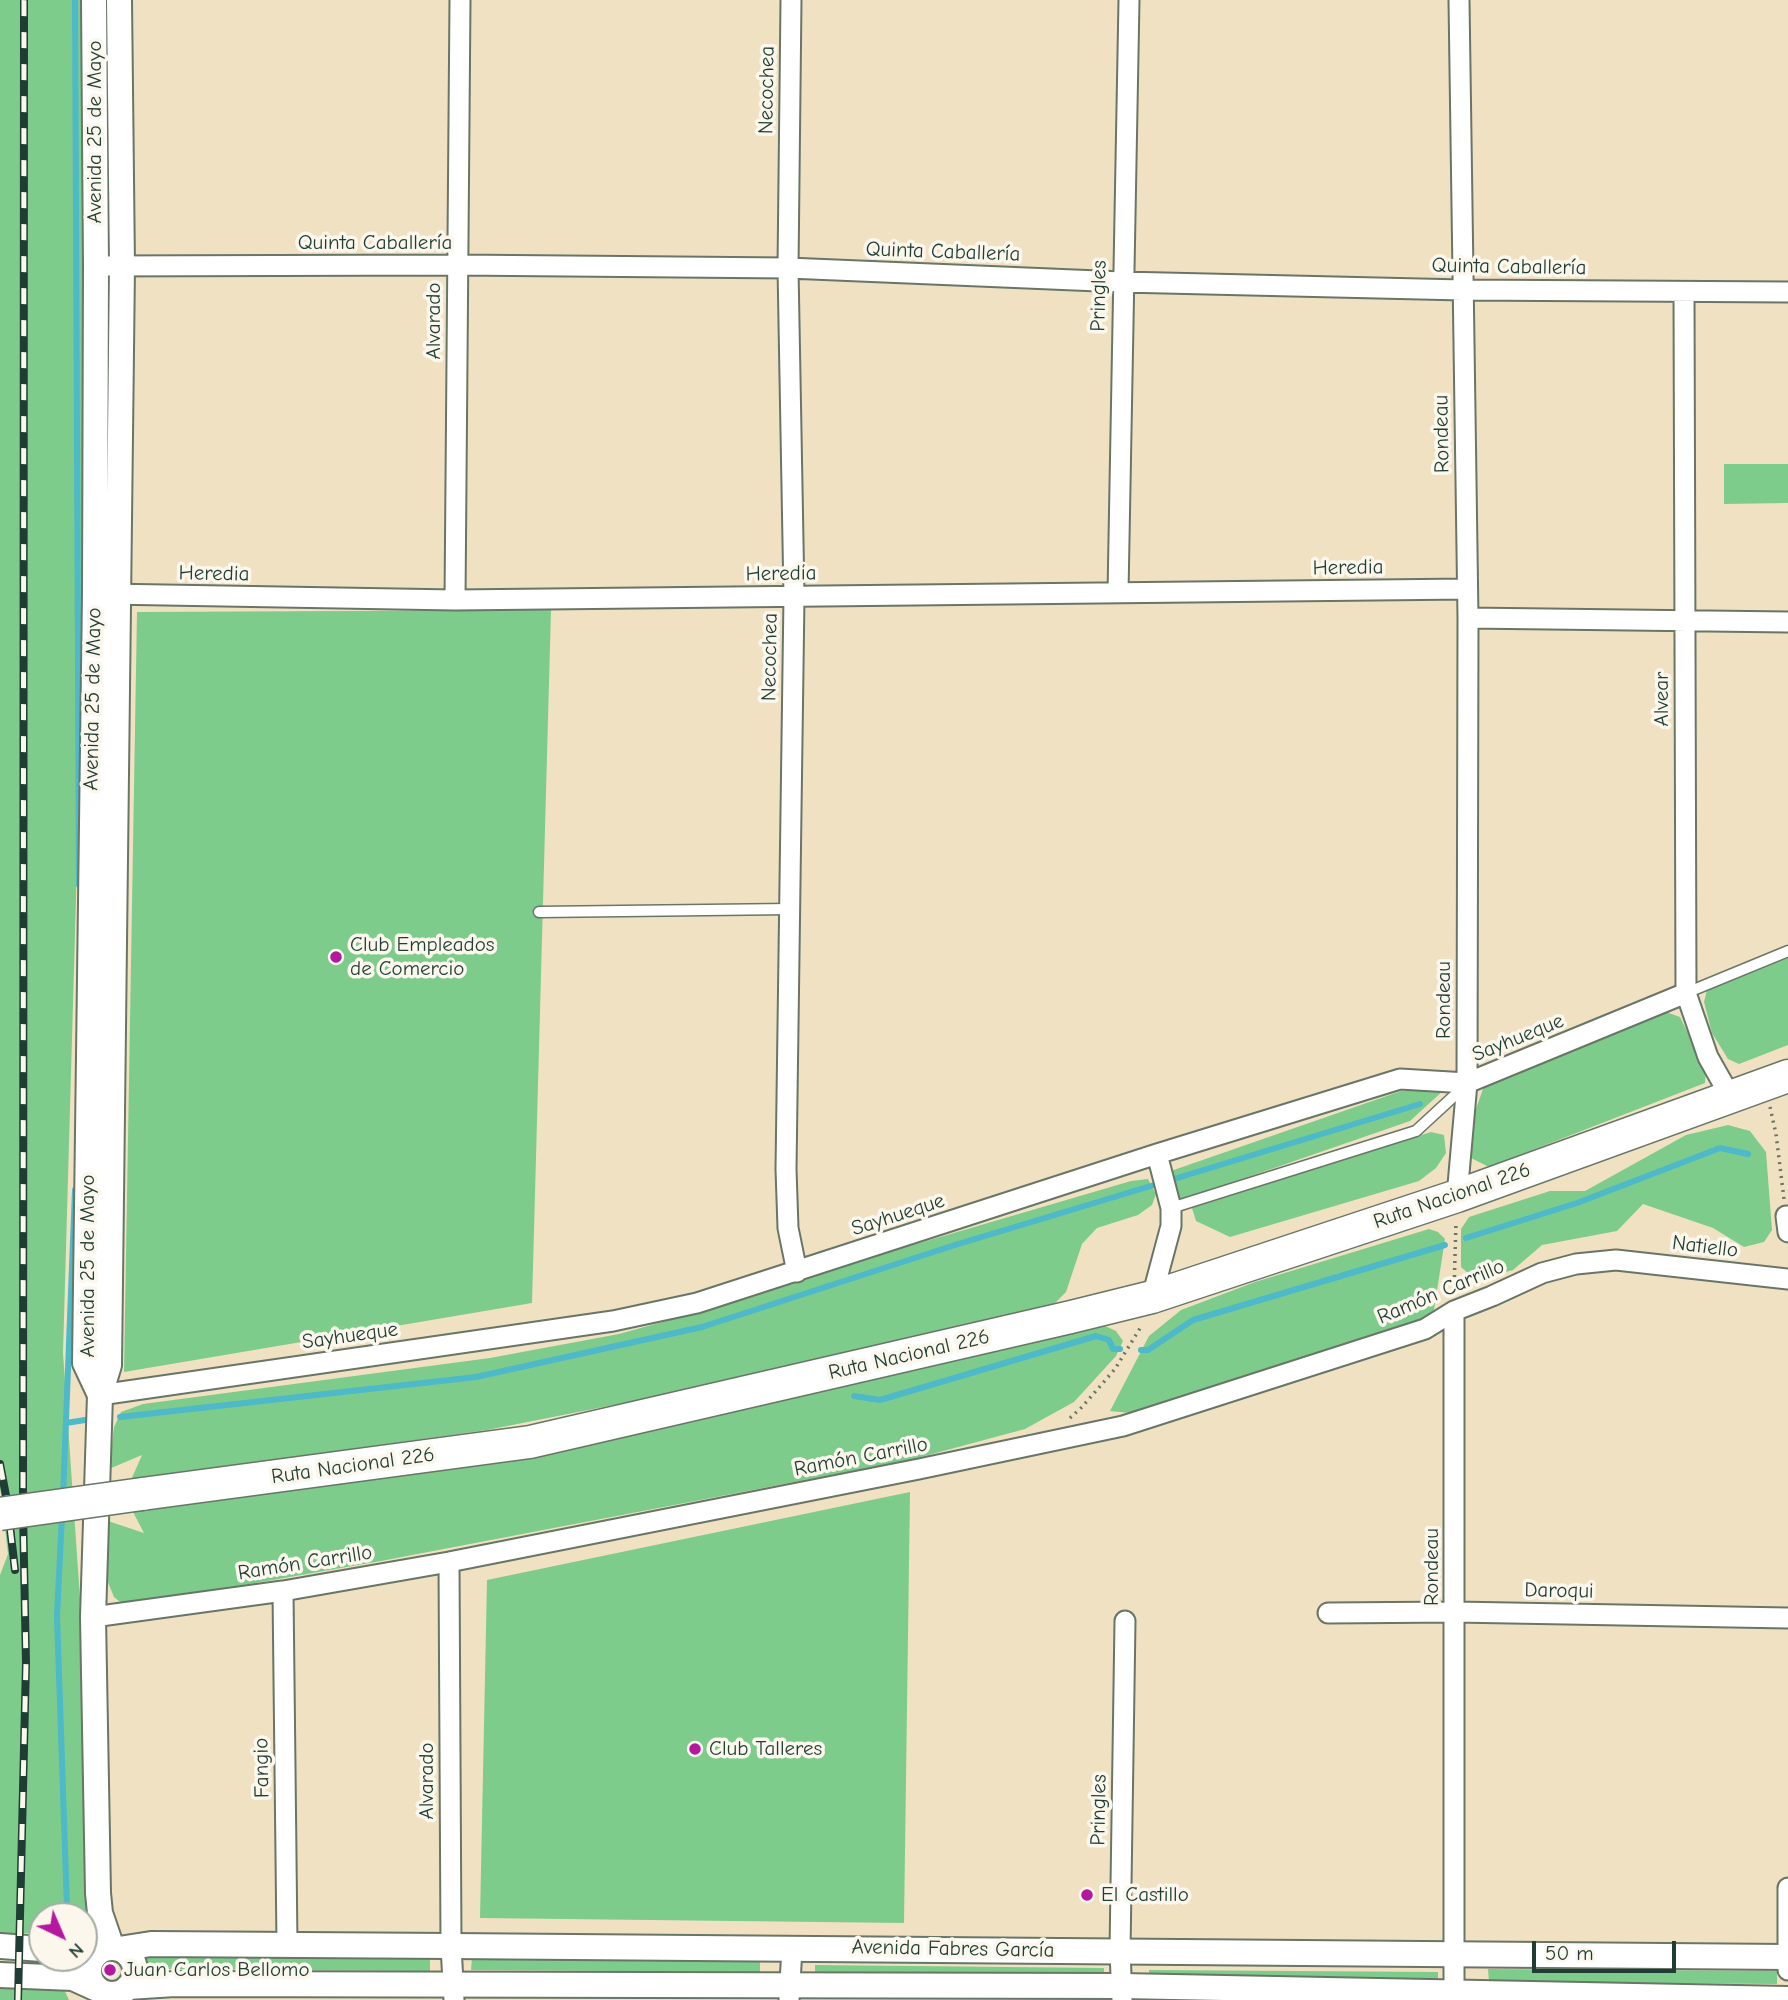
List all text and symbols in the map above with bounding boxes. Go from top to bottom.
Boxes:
street label: Avenida 25 de Mayo [82,40,108,224]
street label: Necochea [754,46,780,134]
street label: Quinta Caballería [298,230,452,256]
street label: Quinta Caballería [865,237,1021,267]
street label: Quinta Caballería [1431,253,1587,281]
street label: Pringles [1086,260,1112,332]
street label: Alvarado [421,282,447,360]
street label: Rondeau [1429,395,1455,473]
street label: Heredia [1312,555,1384,581]
street label: Heredia [178,561,250,587]
street label: Heredia [745,561,817,587]
street label: Avenida 25 de Mayo [79,607,107,791]
street label: Necochea [757,613,783,701]
street label: Alvear [1649,672,1675,726]
place label: Club Empleados de Comercio [350,932,494,982]
marker: Club Empleados de Comercio [328,949,344,965]
street label: Rondeau [1431,961,1457,1039]
street label: Sayhueque [1469,1008,1567,1068]
street label: Ruta Nacional 226 [1370,1157,1534,1235]
street label: Avenida 25 de Mayo [75,1174,101,1358]
street label: Sayhueque [848,1188,948,1242]
street label: Natiello [1671,1230,1739,1264]
street label: Ramón Carrillo [1374,1254,1508,1330]
street label: Sayhueque [301,1317,399,1355]
street label: Ruta Nacional 226 [826,1324,992,1386]
street label: Ramón Carrillo [792,1432,930,1482]
street label: Ruta Nacional 226 [270,1442,436,1490]
street label: Rondeau [1419,1528,1445,1606]
street label: Ramón Carrillo [236,1540,374,1586]
street label: Daroqui [1524,1578,1594,1604]
place label: Club Talleres [709,1736,822,1762]
street label: Fangio [249,1738,275,1798]
marker: Club Talleres [687,1741,703,1757]
street label: Alvarado [414,1742,440,1820]
street label: Pringles [1086,1774,1112,1846]
place label: El Castillo [1101,1882,1189,1908]
marker: El Castillo [1079,1887,1095,1903]
north arrow [28,1902,98,1972]
scale bar [1536,1926,1680,1970]
street label: Avenida Fabres García [851,1935,1055,1963]
text: N [64,1938,88,1963]
text: 50 m [1545,1941,1594,1965]
place label: Juan Carlos Bellomo [124,1957,309,1983]
marker: Juan Carlos Bellomo [102,1962,118,1978]

